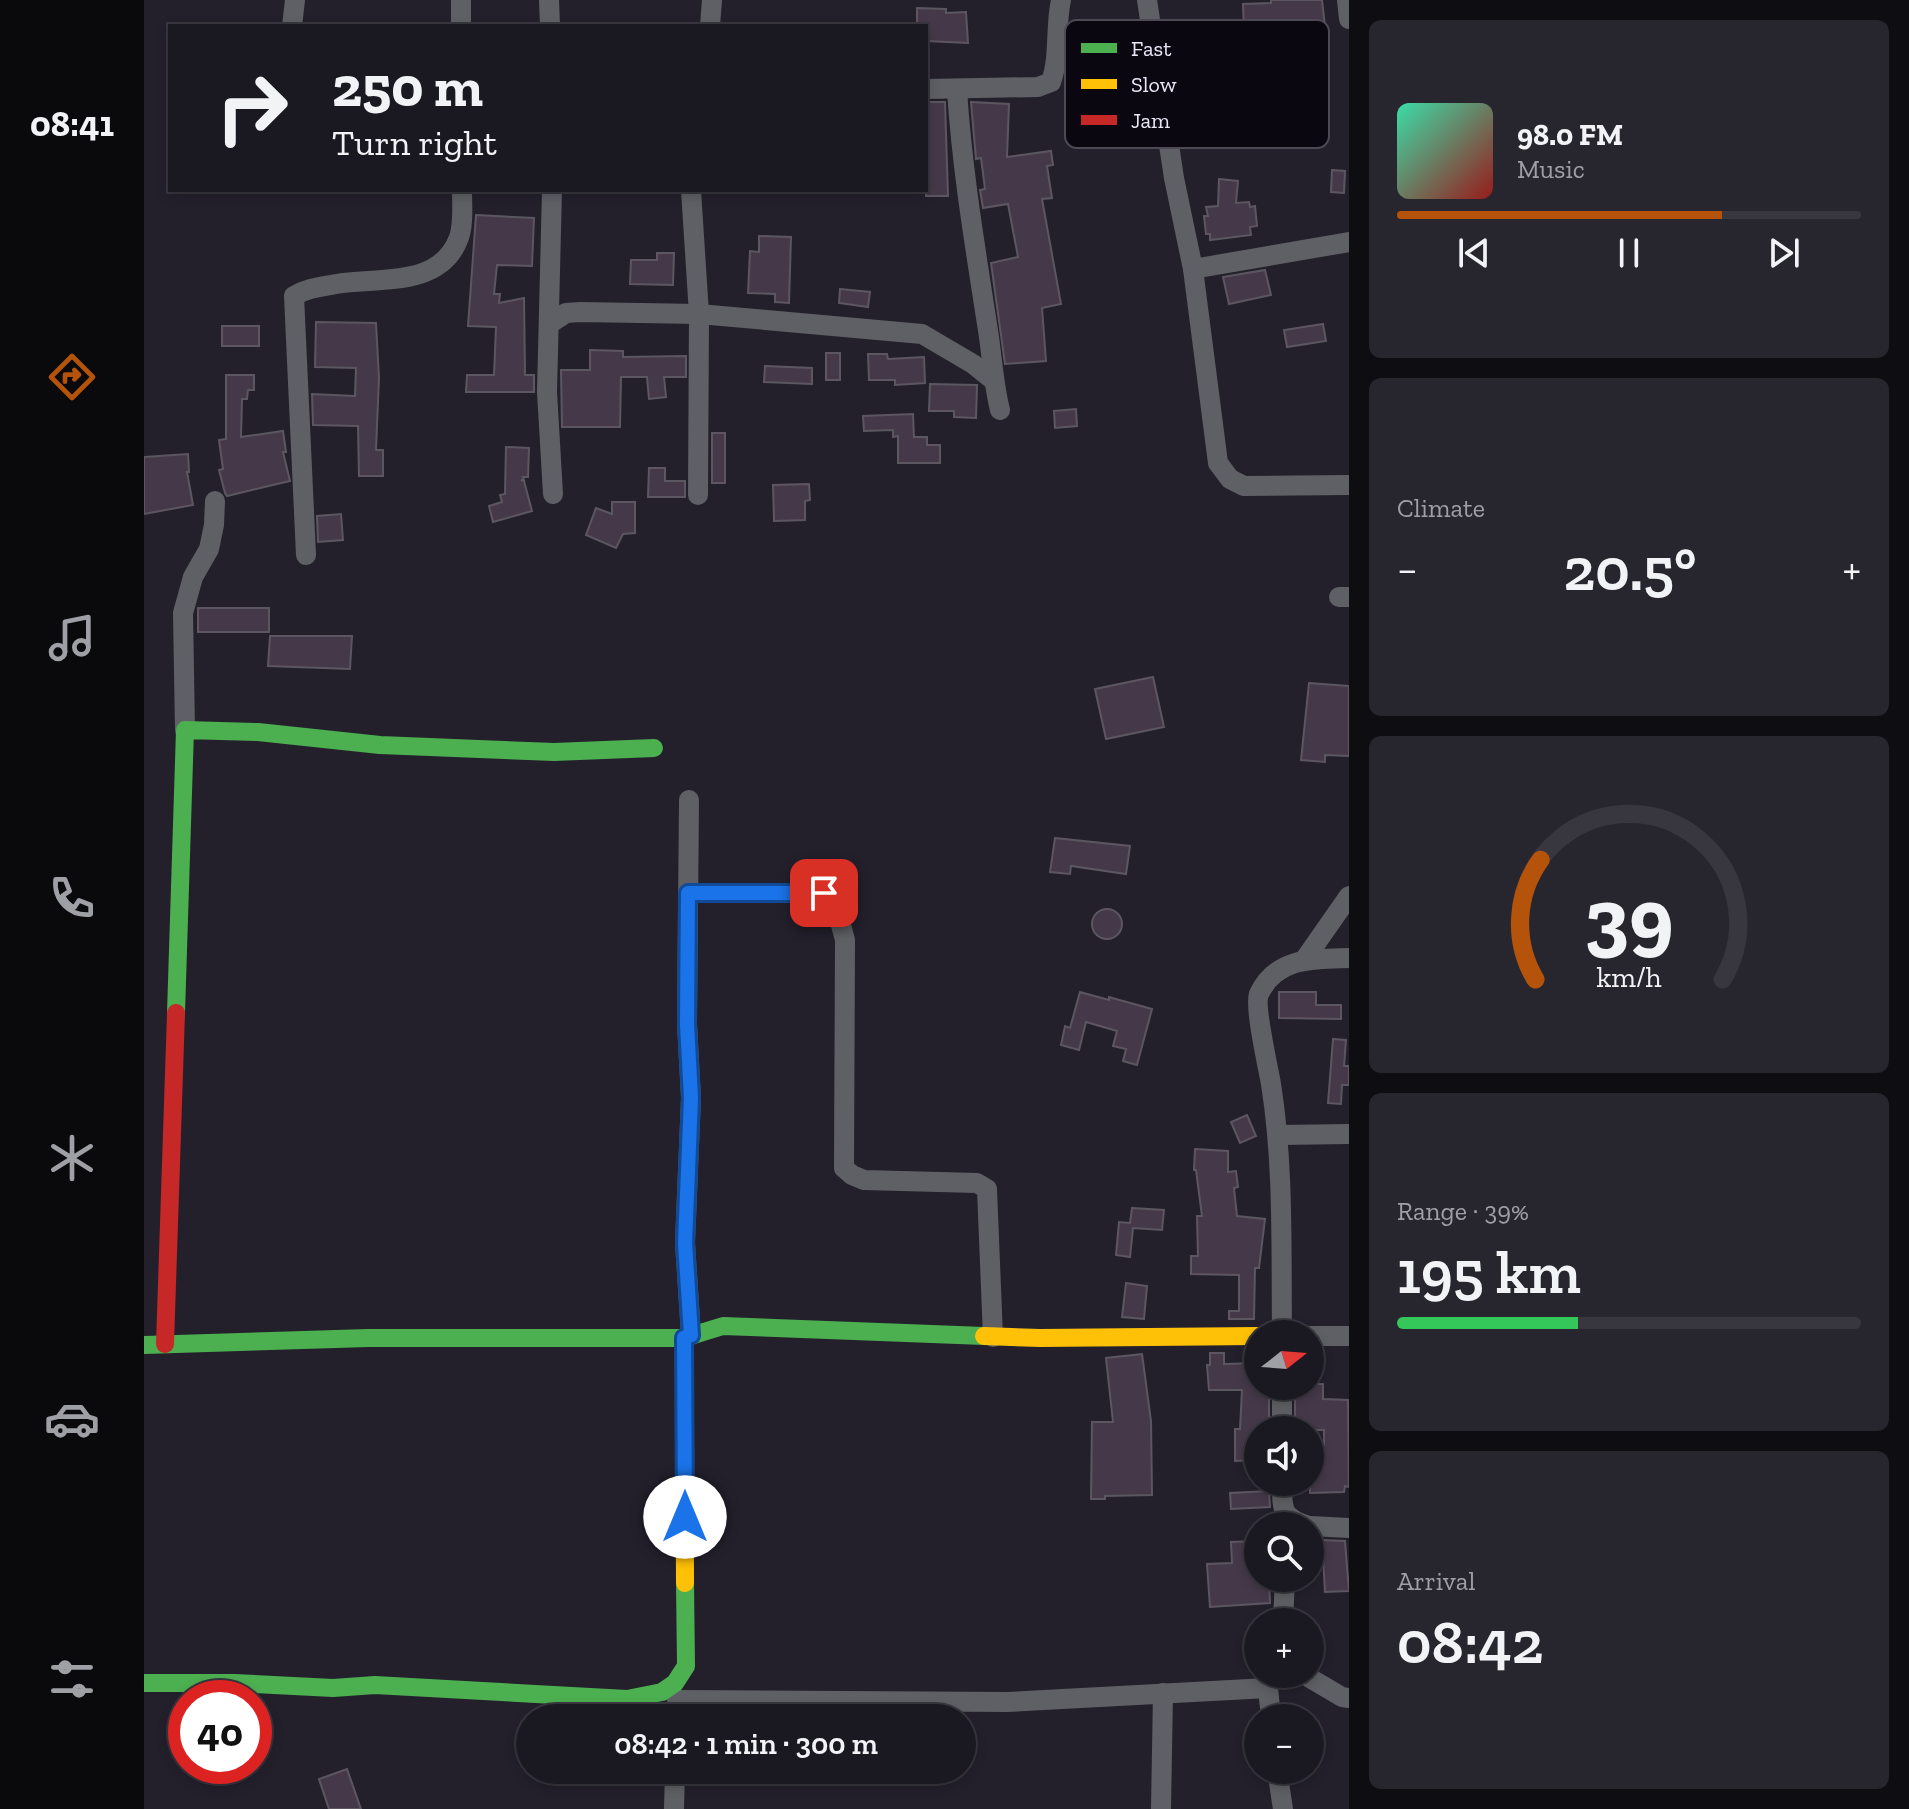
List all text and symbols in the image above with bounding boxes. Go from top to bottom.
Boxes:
legend [1065,20,1329,148]
text: Fast [1131,35,1172,62]
text: 250 m [332,53,483,120]
icon: right [200,56,304,160]
text: Slow [1131,71,1177,98]
text: 08:41 [30,102,114,145]
text: Jam [1131,107,1170,134]
text: 98.0 FM [1517,117,1623,153]
text: Turn right [332,121,497,164]
text: Music [1517,153,1585,185]
icon: previous [1452,231,1496,275]
icon: pause [1607,231,1651,275]
icon: next [1762,231,1806,275]
icon: directions [44,349,100,405]
text: Climate [1397,492,1485,524]
text: 20.5° [1563,533,1697,605]
text: − [1397,542,1418,595]
text: + [1842,542,1861,595]
icon: music [44,610,100,666]
pin [790,859,858,927]
text: 39 [1585,867,1673,967]
icon: phone [44,870,100,926]
icon: arrive [802,871,846,915]
text: km/h [1596,961,1662,995]
icon: climate [44,1130,100,1186]
text: Range · 39% [1397,1195,1529,1227]
text: 195 km [1397,1236,1581,1308]
north arrow [1244,1320,1324,1400]
map controls [1244,1320,1324,1784]
icon: car [44,1391,100,1447]
button: sound [1244,1416,1324,1496]
position arrow [643,1475,727,1559]
button: search [1244,1512,1324,1592]
text: Arrival [1397,1565,1475,1597]
text: 08:42 [1397,1606,1543,1678]
button: + [1244,1608,1324,1688]
icon: filters [44,1651,100,1707]
speed limit sign: 40 [168,1680,272,1784]
button: − [1244,1704,1324,1784]
text: 08:42 · 1 min · 300 m [614,1726,878,1762]

